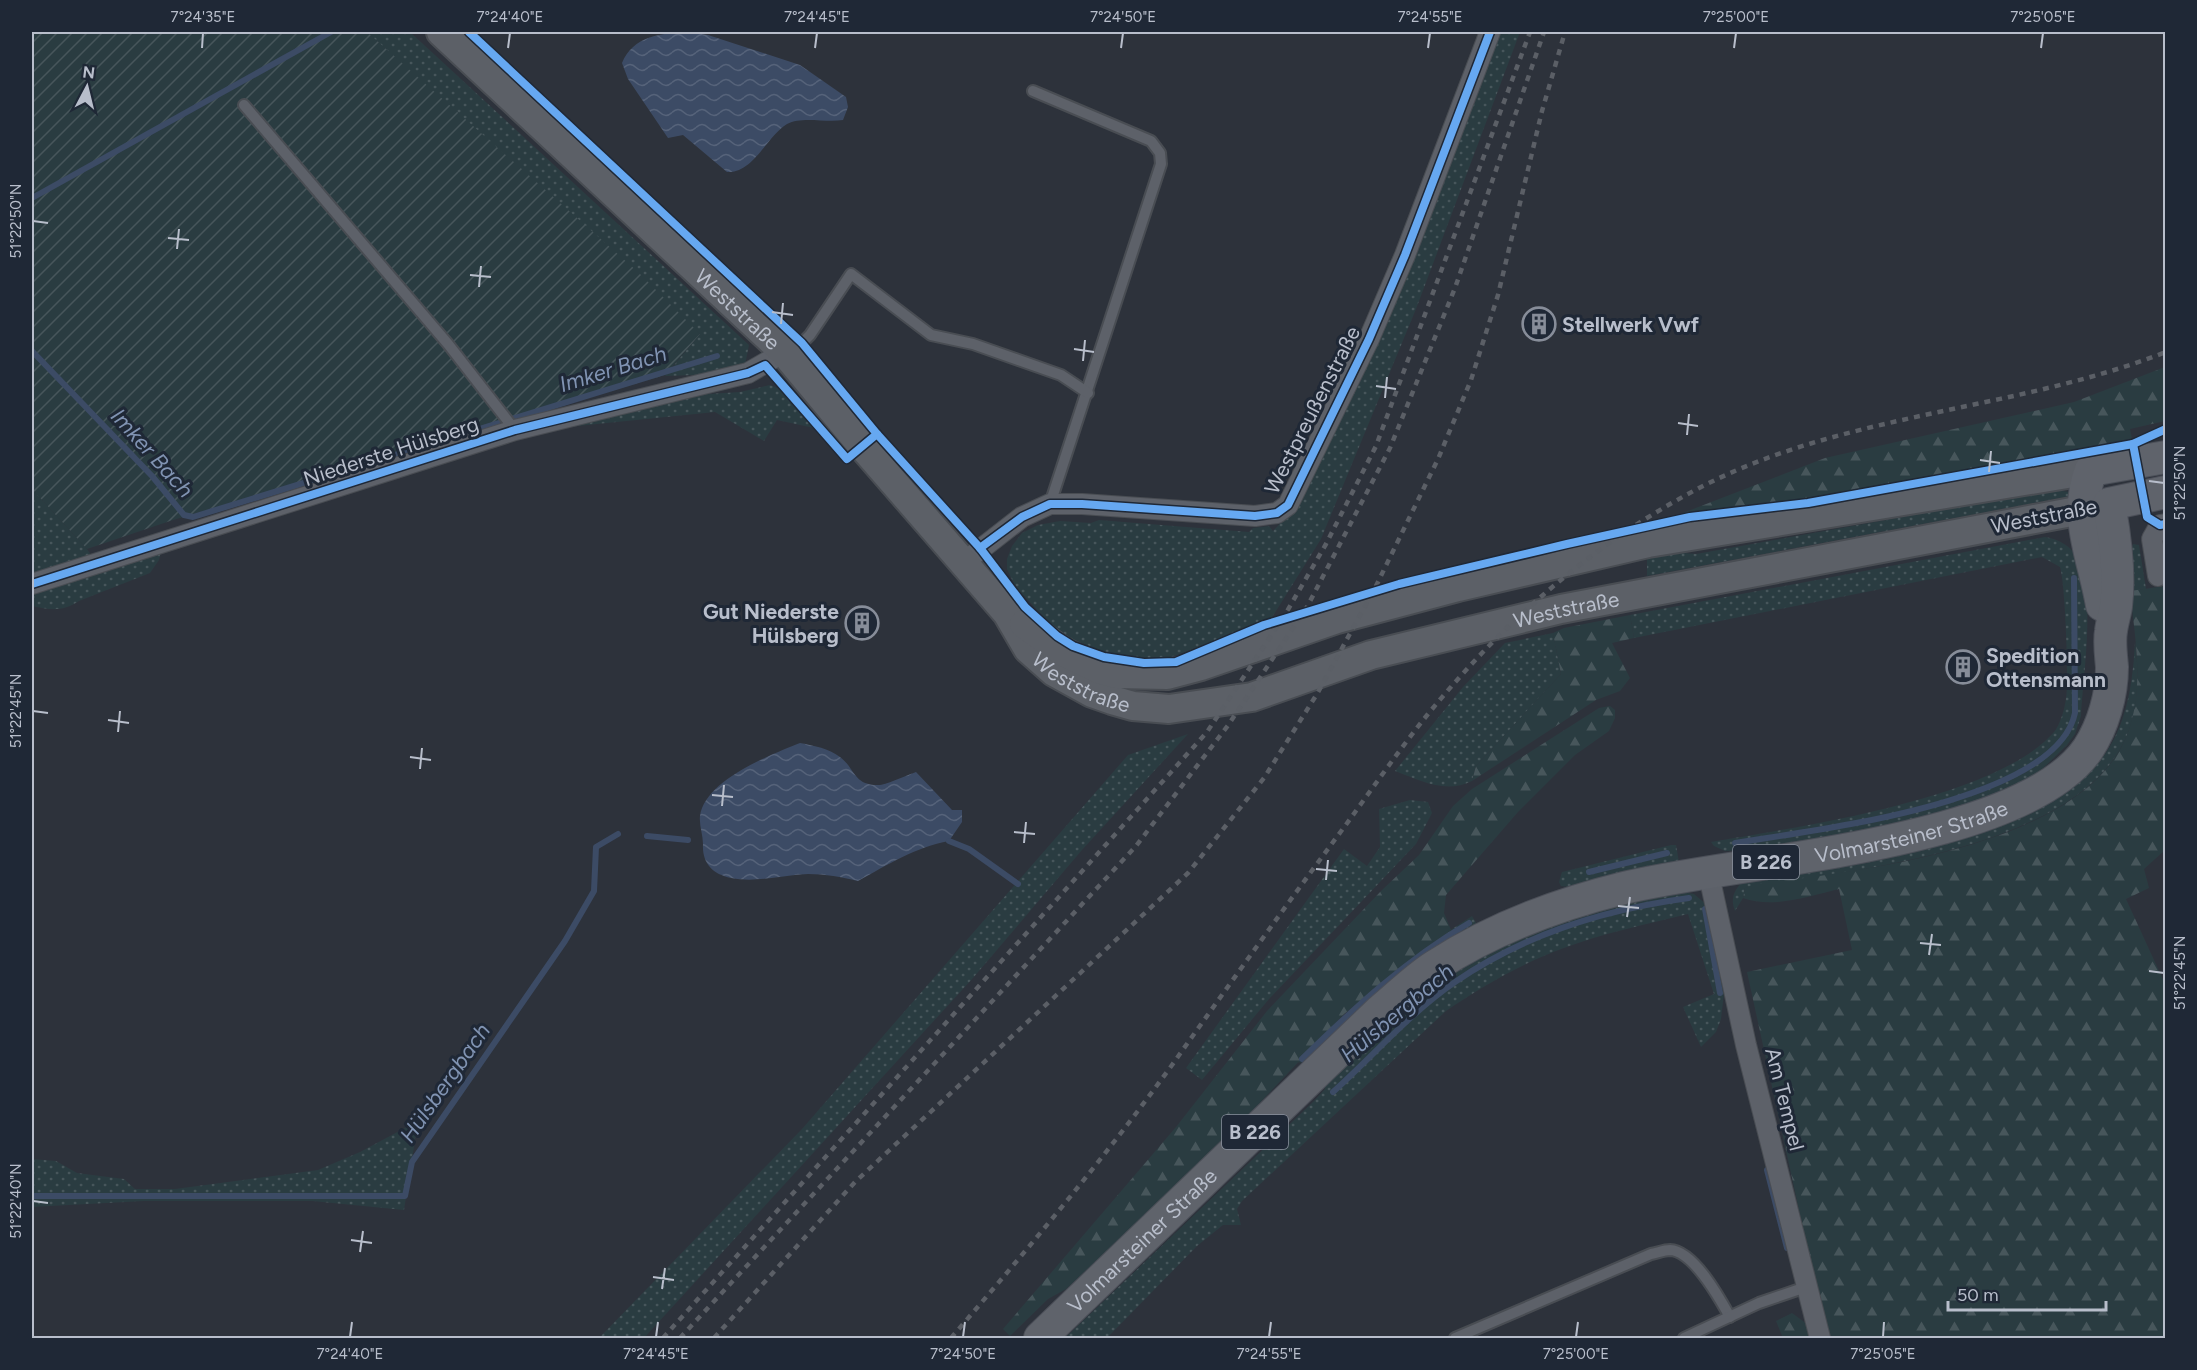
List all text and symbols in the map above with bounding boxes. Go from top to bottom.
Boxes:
text: 7°24'35"E [171,8,235,26]
text: 7°24'40"E [477,8,543,26]
text: 7°24'45"E [784,8,850,26]
text: 7°24'50"E [1090,8,1156,26]
text: 7°24'55"E [1397,8,1463,26]
text: 7°25'00"E [1703,8,1769,26]
text: 7°25'05"E [2010,8,2076,26]
north arrow [57,57,117,117]
text: N [81,62,96,83]
text: 51°22'50"N [7,184,25,258]
street label: Weststraße [690,263,786,355]
building icon: Stellwerk Vwf [1521,306,1557,342]
place label: Stellwerk Vwf [1562,312,1700,337]
street label: Westpreußenstraße [1259,322,1365,498]
water label: Imker Bach [556,340,670,398]
water label: Imker Bach [105,403,199,503]
street label: Niederste Hülsberg [300,411,482,491]
text: 51°22'50"N [2171,446,2189,520]
street label: Weststraße [1989,493,2099,539]
street label: Weststraße [1511,586,1621,633]
place label: Gut Niederste Hülsberg [703,599,839,648]
building icon: Gut Niederste Hülsberg [844,605,880,641]
place label: Spedition Ottensmann [1986,643,2106,692]
street label: Weststraße [1027,646,1133,717]
building icon: Spedition Ottensmann [1945,649,1981,685]
text: 51°22'45"N [7,674,25,748]
street label: Volmarsteiner Straße [1813,795,2011,868]
road number: B 226 [1733,845,1799,879]
text: 51°22'45"N [2171,936,2189,1010]
water label: Hülsbergbach [1335,958,1459,1068]
water label: Hülsbergbach [394,1018,496,1148]
street label: Am Tempel [1760,1045,1810,1153]
road number: B 226 [1222,1115,1288,1149]
text: 51°22'40"N [7,1163,25,1239]
street label: Volmarsteiner Straße [1062,1163,1222,1318]
scale bar [1948,1274,2106,1312]
text: 50 m [1957,1284,1999,1306]
text: 7°24'40"E [317,1345,383,1363]
text: 7°24'45"E [623,1345,689,1363]
text: 7°24'50"E [930,1345,996,1363]
text: 7°24'55"E [1236,1345,1302,1363]
text: 7°25'00"E [1543,1345,1609,1363]
text: 7°25'05"E [1850,1345,1916,1363]

